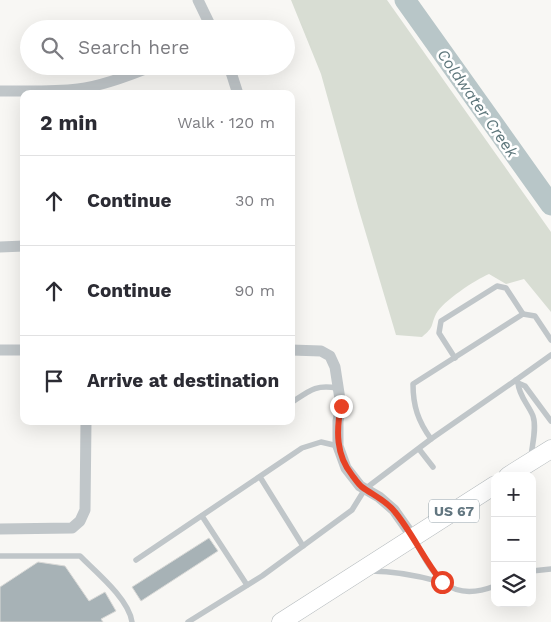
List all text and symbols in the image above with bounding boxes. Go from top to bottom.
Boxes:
search box [20,20,295,75]
icon: search [38,34,66,62]
text: Search here [78,36,189,59]
water label: Coldwater Creek [433,45,523,162]
text: 2 min [40,110,97,135]
text: Walk · 120 m [177,113,275,132]
icon: ahead [40,187,68,215]
text: Continue [87,189,171,212]
text: 30 m [235,191,275,210]
icon: ahead [40,277,68,305]
text: Continue [87,279,171,302]
text: 90 m [234,281,275,300]
icon: arrive [40,367,68,395]
text: Arrive at destination [87,369,279,392]
route end [330,395,353,418]
map controls [491,472,536,607]
button: + [491,472,536,517]
road number: US 67 [429,500,479,522]
button: − [491,517,536,562]
button: layers [491,562,536,607]
route start [431,571,454,594]

